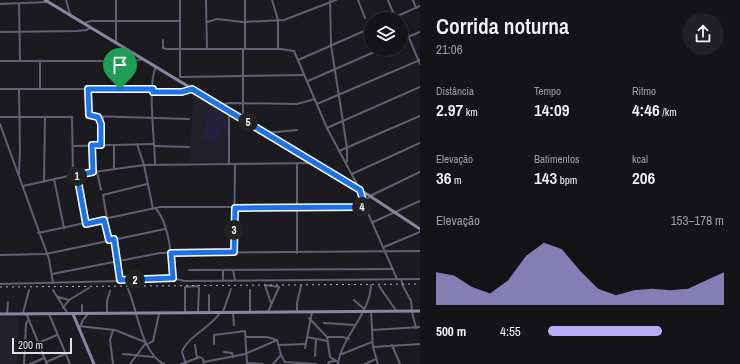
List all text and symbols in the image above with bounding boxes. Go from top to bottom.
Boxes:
text: Corrida noturna [436,11,569,41]
map controls [364,12,408,56]
button: layers [364,12,408,56]
button: share [682,13,724,55]
text: 21:06 [436,41,463,58]
pin [103,48,137,89]
icon: arrive [109,54,131,76]
text: Distância [436,84,474,98]
text: Tempo [534,84,561,98]
text: Ritmo [632,84,656,98]
text: 2.97 [436,98,463,121]
text: 14:09 [534,98,569,121]
text: 4:46 [632,98,660,121]
text: km [463,105,478,119]
text: /km [660,105,677,119]
pin: 5 [238,112,258,132]
text: 5 [245,115,251,129]
text: Elevação [436,152,473,166]
text: Batimentos [534,152,580,166]
text: kcal [632,152,648,166]
pin: 1 [67,166,87,186]
text: 36 [436,166,452,189]
text: 143 [534,166,557,189]
text: 206 [632,166,655,189]
text: 1 [74,169,80,183]
text: m [452,173,462,187]
text: bpm [557,173,577,187]
pin: 4 [352,197,372,217]
text: 4 [359,200,365,214]
text: Elevação [436,212,480,229]
text: 153–178 m [671,212,724,229]
pin: 3 [224,220,244,240]
text: 3 [231,223,237,237]
pin: 2 [125,270,145,290]
text: 2 [132,273,138,287]
text: 500 m [436,323,466,340]
text: 4:55 [500,323,521,340]
scale bar [12,336,72,355]
text: 200 m [18,338,43,352]

